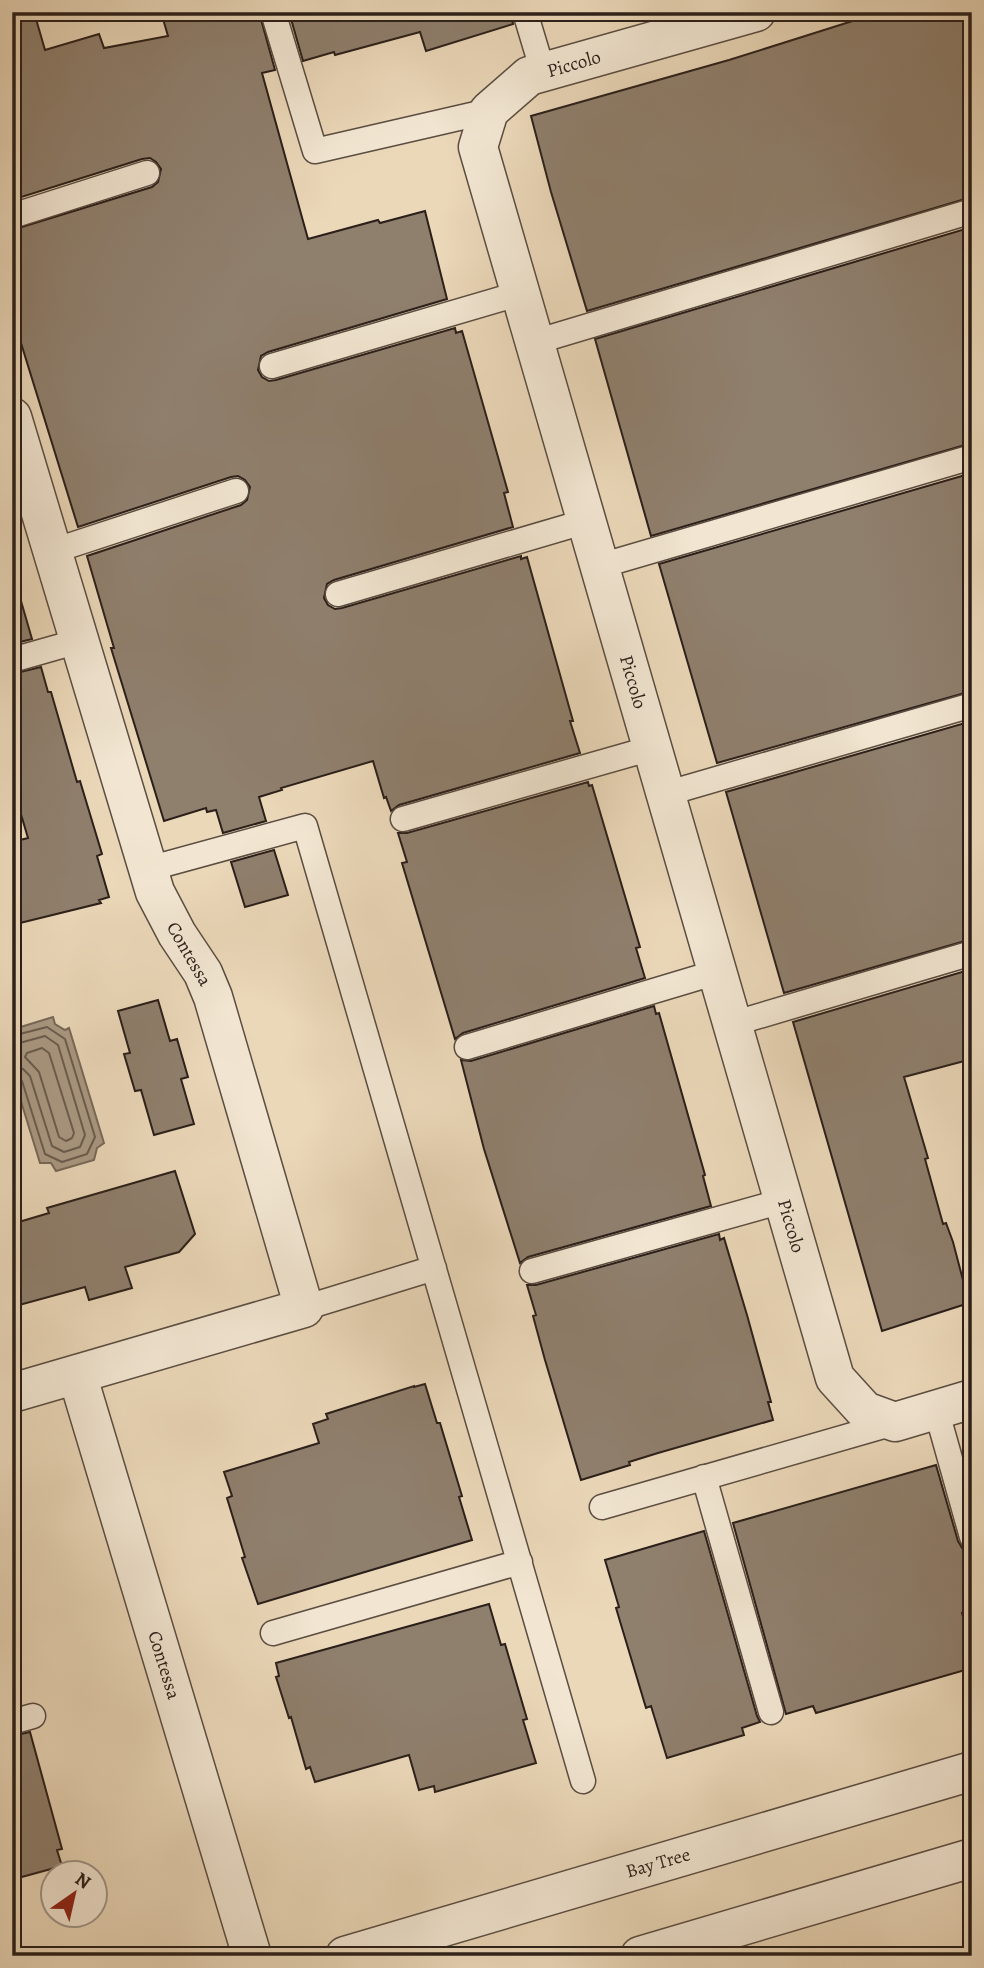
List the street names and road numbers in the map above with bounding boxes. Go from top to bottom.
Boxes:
street label: Piccolo [544,44,604,84]
street label: Piccolo [613,652,653,712]
street label: Contessa [160,917,218,991]
street label: Piccolo [771,1196,811,1256]
street label: Contessa [141,1628,187,1703]
street label: Bay Tree [623,1841,693,1885]

